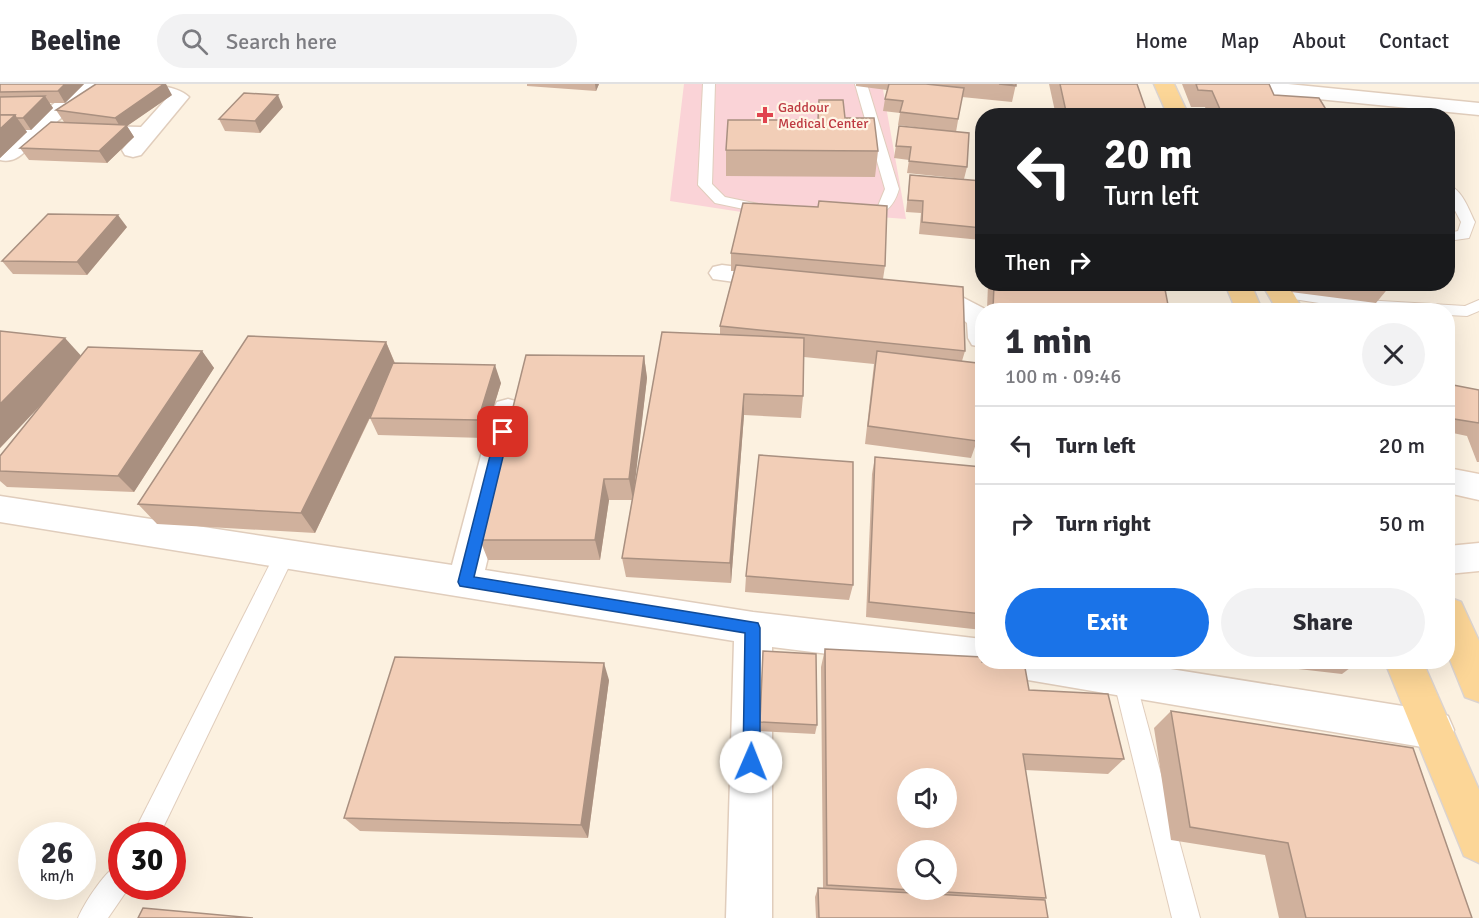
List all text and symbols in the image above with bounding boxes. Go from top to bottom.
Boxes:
search box [157,14,577,68]
text: Beeline [30,24,121,58]
icon: search [178,25,211,58]
text: Search here [226,28,337,55]
text: Home [1135,28,1188,54]
text: Map [1221,28,1259,54]
text: About [1292,28,1346,54]
text: Contact [1379,28,1449,54]
place label: Gaddour Medical Center [778,99,869,132]
marker: Gaddour Medical Center [756,106,774,124]
text: 20 m [1104,129,1193,180]
icon: left [1005,132,1083,210]
text: Turn left [1104,180,1199,213]
icon: right [1063,246,1096,279]
text: Then [1005,249,1051,276]
text: 1 min [1005,319,1092,364]
button: close [1362,323,1425,386]
text: 100 m · 09:46 [1005,364,1121,389]
pin [477,406,528,457]
icon: arrive [486,415,519,448]
icon: left [1005,429,1038,462]
text: Turn left [1056,432,1136,459]
text: 20 m [1379,432,1425,459]
icon: right [1005,507,1038,540]
text: Turn right [1056,510,1151,537]
text: 50 m [1379,510,1425,537]
button: Exit [1005,588,1209,657]
button: Share [1221,588,1425,657]
position arrow [719,730,783,794]
map controls [897,768,957,900]
button: sound [897,768,957,828]
speed limit sign: 30 [108,822,186,900]
text: 26 [41,835,73,872]
button: search [897,840,957,900]
text: km/h [40,867,74,885]

